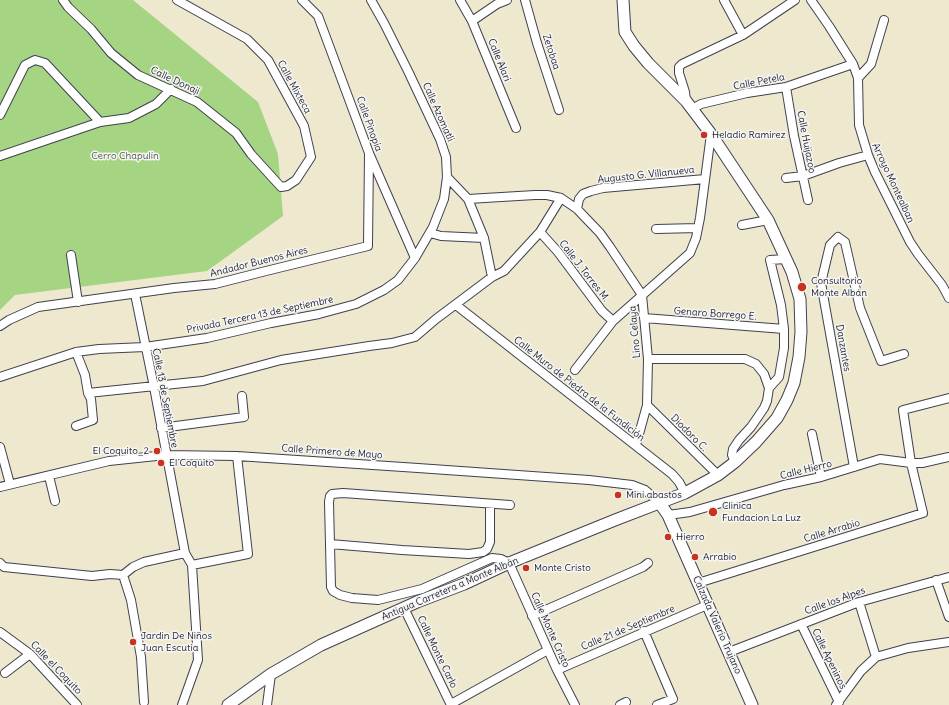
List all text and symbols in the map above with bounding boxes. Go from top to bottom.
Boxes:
street label: Zetobaa [540,33,562,71]
street label: Calle Alari [485,37,513,83]
street label: Calle Mixteca [274,58,314,116]
street label: Calle Donají [148,64,202,98]
street label: Calle Petela [732,71,786,93]
street label: Calle Azomatli [420,81,456,143]
street label: Calle Pinopia [353,95,385,153]
street label: Calle Huijazoo [794,110,818,174]
place label: Heladio Ramirez [712,129,786,141]
marker: Heladio Ramirez [699,130,709,140]
street label: Arroyo Montealban [869,141,917,225]
park label: Cerro Chapulín [91,150,159,162]
street label: Augusto G. Villanueva [597,164,695,186]
street label: Calle J. Torres M. [556,238,612,304]
street label: Andador Buenos Aires [209,244,309,280]
place label: Consultorio Monte Albán [811,275,867,298]
marker: Consultorio Monte Albán [796,281,808,293]
street label: Privada Tercera 13 de Septiembre [186,294,334,336]
street label: Lino Celaya [627,305,643,359]
street label: Genaro Borrego E. [673,305,757,323]
street label: Danzantes [833,323,853,373]
street label: Calle Muro de Piedra de la Fundición [511,334,647,444]
street label: Calle 13 de Septiembre [149,347,181,449]
street label: Diodoro C. [668,412,710,454]
street label: Calle Primero de Mayo [281,442,383,462]
place label: El Coquito_2 [93,445,149,457]
marker: El Coquito_2 [152,446,162,456]
place label: El Coquito [169,457,214,469]
marker: El Coquito [156,458,166,468]
street label: Calle Hierro [779,458,833,482]
place label: Mini abastos [626,489,682,501]
marker: Mini abastos [613,490,623,500]
place label: Clinica Fundacion La Luz [722,500,801,524]
marker: Clinica Fundacion La Luz [707,506,719,518]
street label: Calle Arrabio [803,517,861,545]
place label: Hierro [676,531,704,543]
marker: Hierro [663,532,673,542]
place label: Arrabio [703,551,737,563]
marker: Arrabio [690,552,700,562]
street label: Antigua Carretera a Monte Albán [380,555,520,623]
place label: Monte Cristo [534,562,591,574]
marker: Monte Cristo [521,563,531,573]
street label: Calzada Valerio Trujano [690,574,744,676]
street label: Calle los Alpes [803,584,867,618]
street label: Calle Monte Cristo [528,590,572,670]
street label: Calle 21 de Septiembre [579,603,677,653]
street label: Calle Monte Carlo [414,614,460,690]
street label: Calle Apeninos [809,627,849,691]
place label: Jardin De Niños Juan Escutia [141,630,212,654]
marker: Jardin De Niños Juan Escutia [128,637,138,647]
street label: Calle el Coquito [28,639,84,697]

